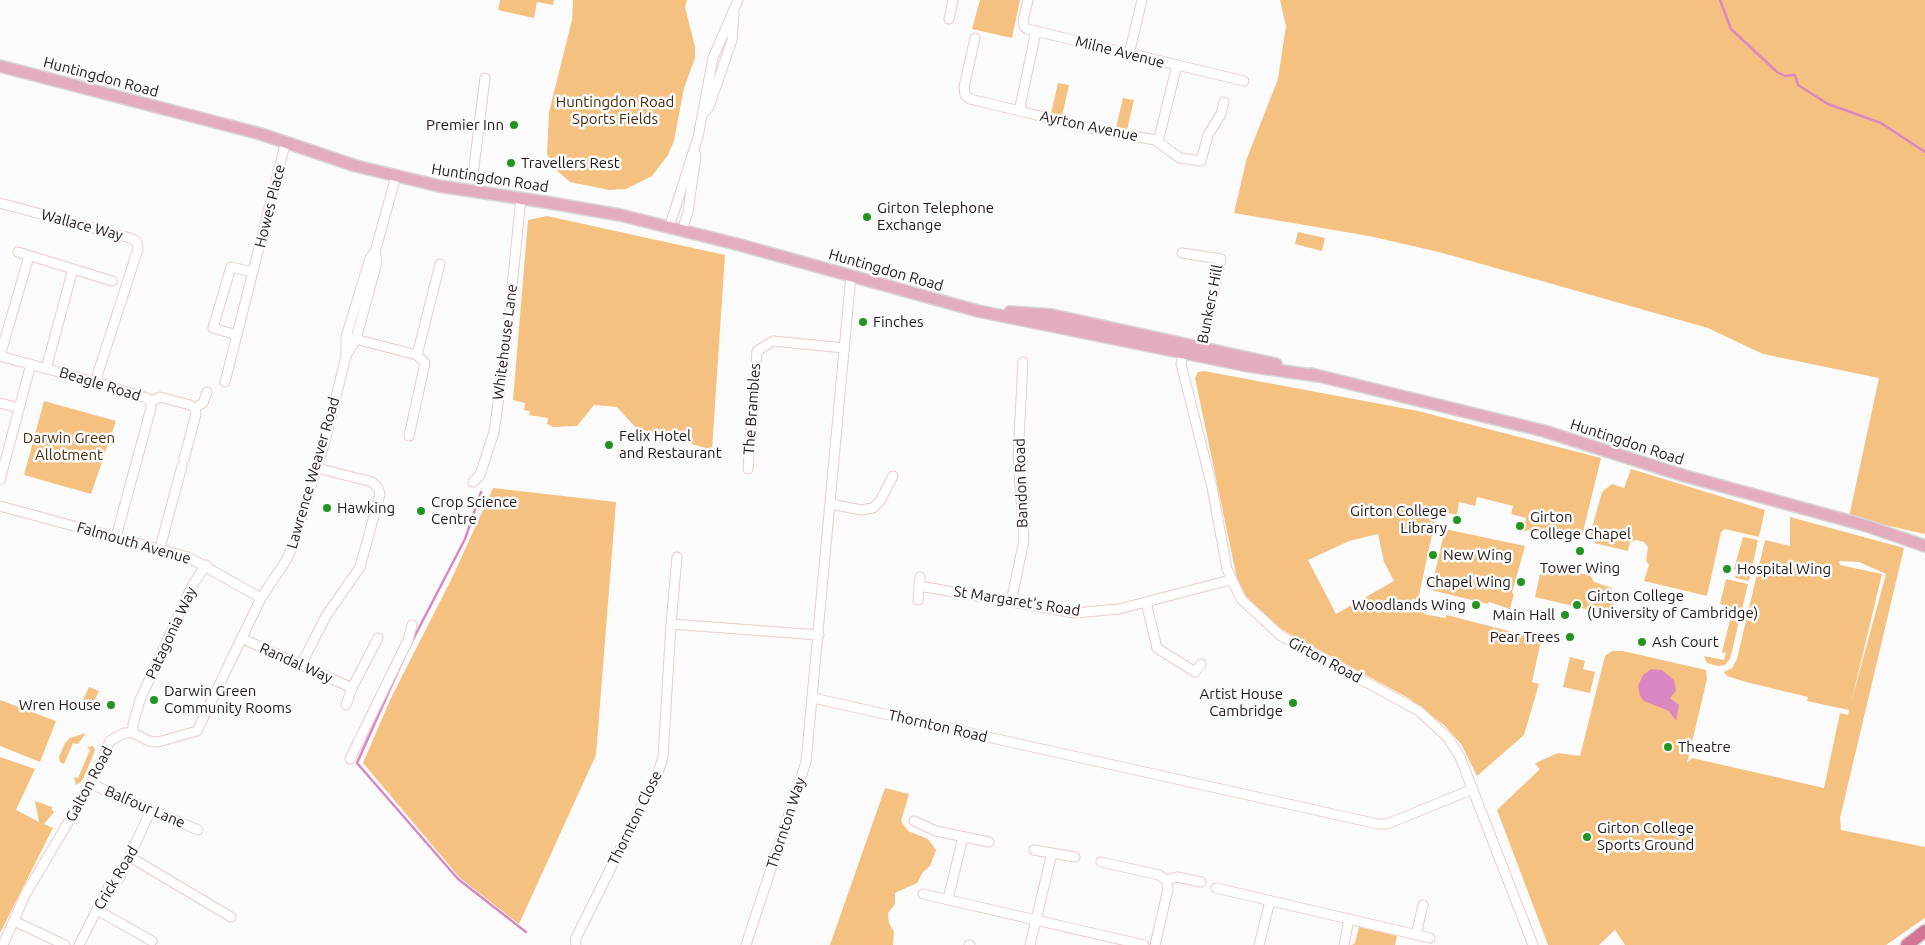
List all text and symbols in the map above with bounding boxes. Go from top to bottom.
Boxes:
street label: Milne Avenue [1073,32,1167,72]
street label: Huntingdon Road [41,53,161,101]
park label: Huntingdon Road Sports Fields [556,93,674,128]
street label: Ayrton Avenue [1038,107,1140,145]
place label: Premier Inn [426,116,504,134]
marker: Premier Inn [508,119,520,131]
place label: Travellers Rest [521,154,620,172]
marker: Travellers Rest [505,157,517,169]
street label: Huntingdon Road [430,160,550,196]
street label: Howes Place [251,163,289,249]
place label: Girton Telephone Exchange [877,199,994,234]
street label: Wallace Way [39,205,125,245]
marker: Girton Telephone Exchange [861,211,873,223]
street label: Huntingdon Road [827,245,945,295]
street label: Bunkers Hill [1194,263,1226,345]
street label: Whitehouse Lane [489,283,521,401]
place label: Finches [873,313,923,331]
marker: Finches [857,316,869,328]
street label: Beagle Road [57,363,143,405]
street label: The Brambles [740,363,764,455]
street label: Lawrence Weaver Road [283,395,343,551]
street label: Huntingdon Road [1568,415,1686,469]
place label: Felix Hotel and Restaurant [619,427,722,462]
park label: Darwin Green Allotment [23,429,115,464]
street label: Bandon Road [1010,438,1032,528]
marker: Felix Hotel and Restaurant [603,439,615,451]
place label: Crop Science Centre [431,493,517,528]
place label: Hawking [337,499,395,517]
marker: Hawking [321,502,333,514]
place label: Girton College Library [1350,502,1447,537]
marker: Crop Science Centre [415,505,427,517]
place label: Girton College Chapel [1530,508,1631,543]
marker: Girton College Library [1451,514,1463,526]
street label: Falmouth Avenue [75,518,193,568]
marker: Girton College Chapel [1514,520,1526,532]
marker: Tower Wing [1574,545,1586,557]
place label: New Wing [1443,546,1512,564]
marker: New Wing [1427,549,1439,561]
place label: Tower Wing [1540,559,1620,577]
place label: Hospital Wing [1737,560,1831,578]
marker: Hospital Wing [1721,563,1733,575]
place label: Chapel Wing [1426,573,1511,591]
marker: Chapel Wing [1515,576,1527,588]
street label: St Margaret's Road [952,582,1082,620]
street label: Patagonia Way [142,584,200,682]
place label: Girton College (University of Cambridge) [1587,587,1758,622]
place label: Woodlands Wing [1352,596,1466,614]
marker: Woodlands Wing [1470,599,1482,611]
marker: Girton College (University of Cambridge) [1571,599,1583,611]
place label: Main Hall [1493,606,1555,624]
marker: Main Hall [1559,609,1571,621]
place label: Pear Trees [1490,628,1560,646]
marker: Pear Trees [1564,631,1576,643]
street label: Girton Road [1285,633,1365,687]
place label: Ash Court [1652,633,1719,651]
marker: Ash Court [1636,636,1648,648]
street label: Randal Way [257,639,335,687]
place label: Darwin Green Community Rooms [164,682,292,717]
place label: Artist House Cambridge [1200,685,1283,720]
marker: Darwin Green Community Rooms [148,694,160,706]
place label: Wren House [19,696,101,714]
marker: Artist House Cambridge [1287,697,1299,709]
marker: Wren House [105,699,117,711]
street label: Thornton Road [887,706,989,746]
place label: Theatre [1678,738,1731,756]
marker: Theatre [1662,741,1674,753]
street label: Galton Road [62,743,116,825]
street label: Thornton Close [604,768,666,868]
street label: Thornton Way [763,775,809,871]
street label: Balfour Lane [102,782,188,832]
place label: Girton College Sports Ground [1597,819,1694,854]
marker: Girton College Sports Ground [1581,831,1593,843]
street label: Crick Road [90,843,142,913]

